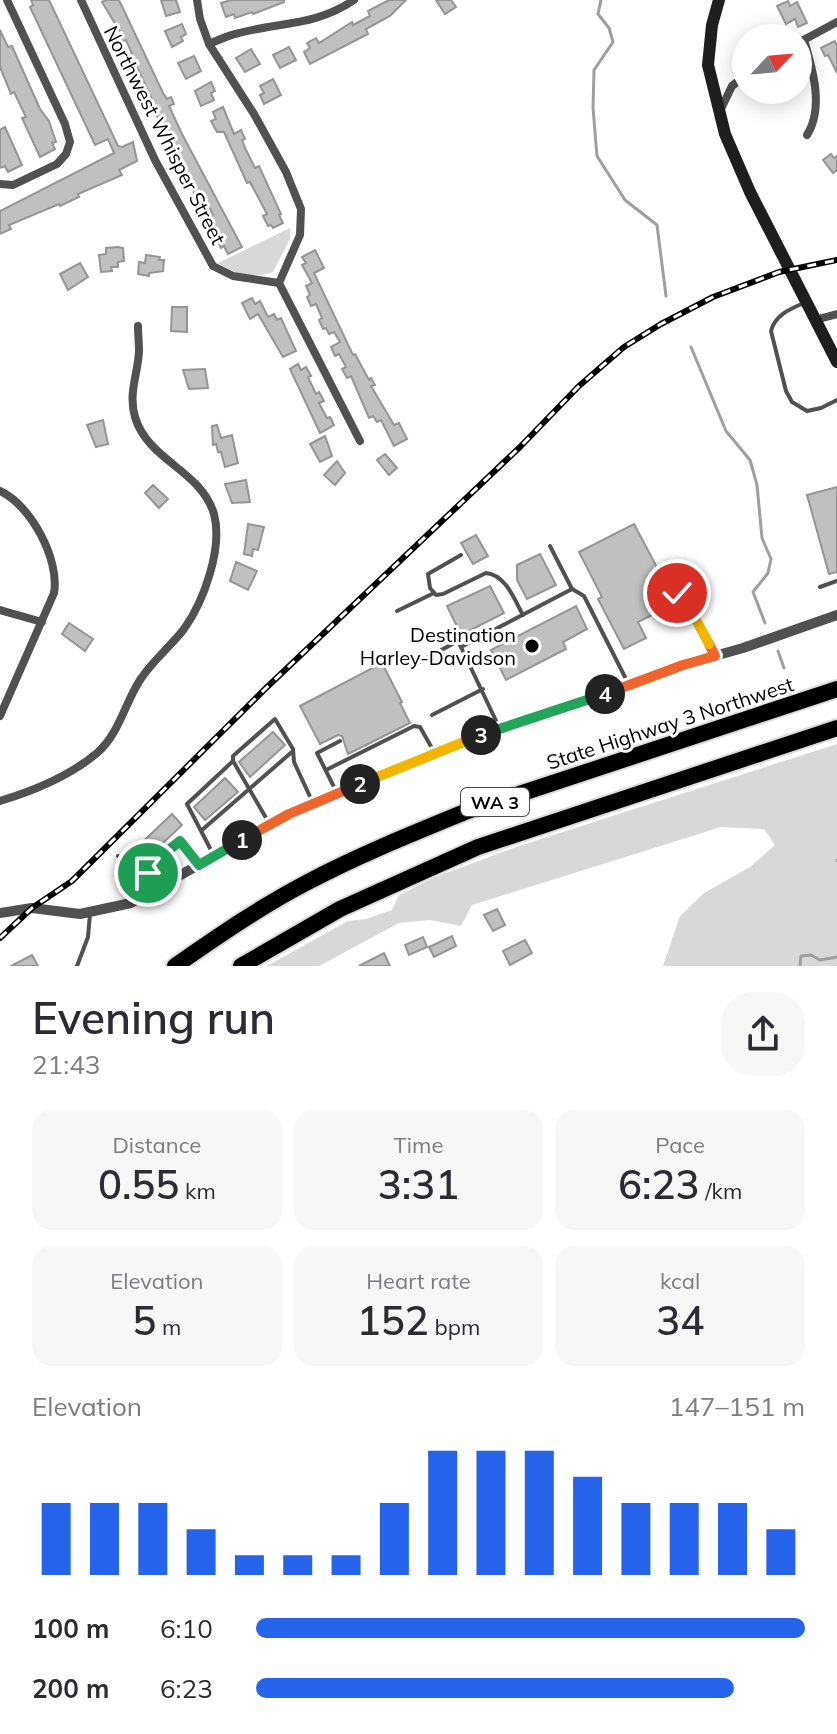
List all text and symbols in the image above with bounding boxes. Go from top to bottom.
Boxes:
street label: Northwest Whisper Street [99,21,231,249]
north arrow [732,24,812,104]
map controls [732,24,812,104]
pin [643,559,711,627]
icon: check [655,571,699,615]
place label: Destination Harley-Davidson [360,622,516,670]
marker: Destination Harley-Davidson [523,637,541,655]
street label: State Highway 3 Northwest [543,671,797,775]
pin: 4 [585,674,625,714]
text: 4 [598,680,612,708]
pin: 3 [461,715,501,755]
text: 3 [474,721,488,749]
pin: 2 [340,764,380,804]
text: 2 [353,770,367,798]
road number: WA 3 [461,788,529,816]
pin: 1 [222,820,262,860]
text: 1 [235,826,249,854]
pin [114,839,182,907]
icon: arrive [126,851,170,895]
text: Evening run [32,990,275,1045]
button: share [721,992,805,1076]
text: 21:43 [32,1048,100,1081]
text: Distance [112,1131,201,1159]
text: Time [394,1131,443,1159]
text: Pace [655,1131,705,1159]
text: 0.55 [98,1159,179,1209]
text: 3:31 [378,1159,459,1209]
text: 6:23 [618,1159,700,1209]
text: km [179,1177,216,1205]
text: /km [700,1177,742,1205]
text: Elevation [110,1267,203,1295]
text: Heart rate [366,1267,471,1295]
text: kcal [660,1267,700,1295]
text: 5 [132,1295,156,1345]
text: 152 [357,1295,429,1345]
text: 34 [656,1295,704,1345]
text: m [156,1313,181,1341]
text: bpm [429,1313,480,1341]
text: Elevation [32,1390,142,1423]
text: 147–151 m [669,1390,805,1423]
text: 100 m [32,1612,109,1645]
text: 6:10 [160,1612,213,1645]
text: 200 m [32,1672,109,1705]
text: 6:23 [160,1672,213,1705]

